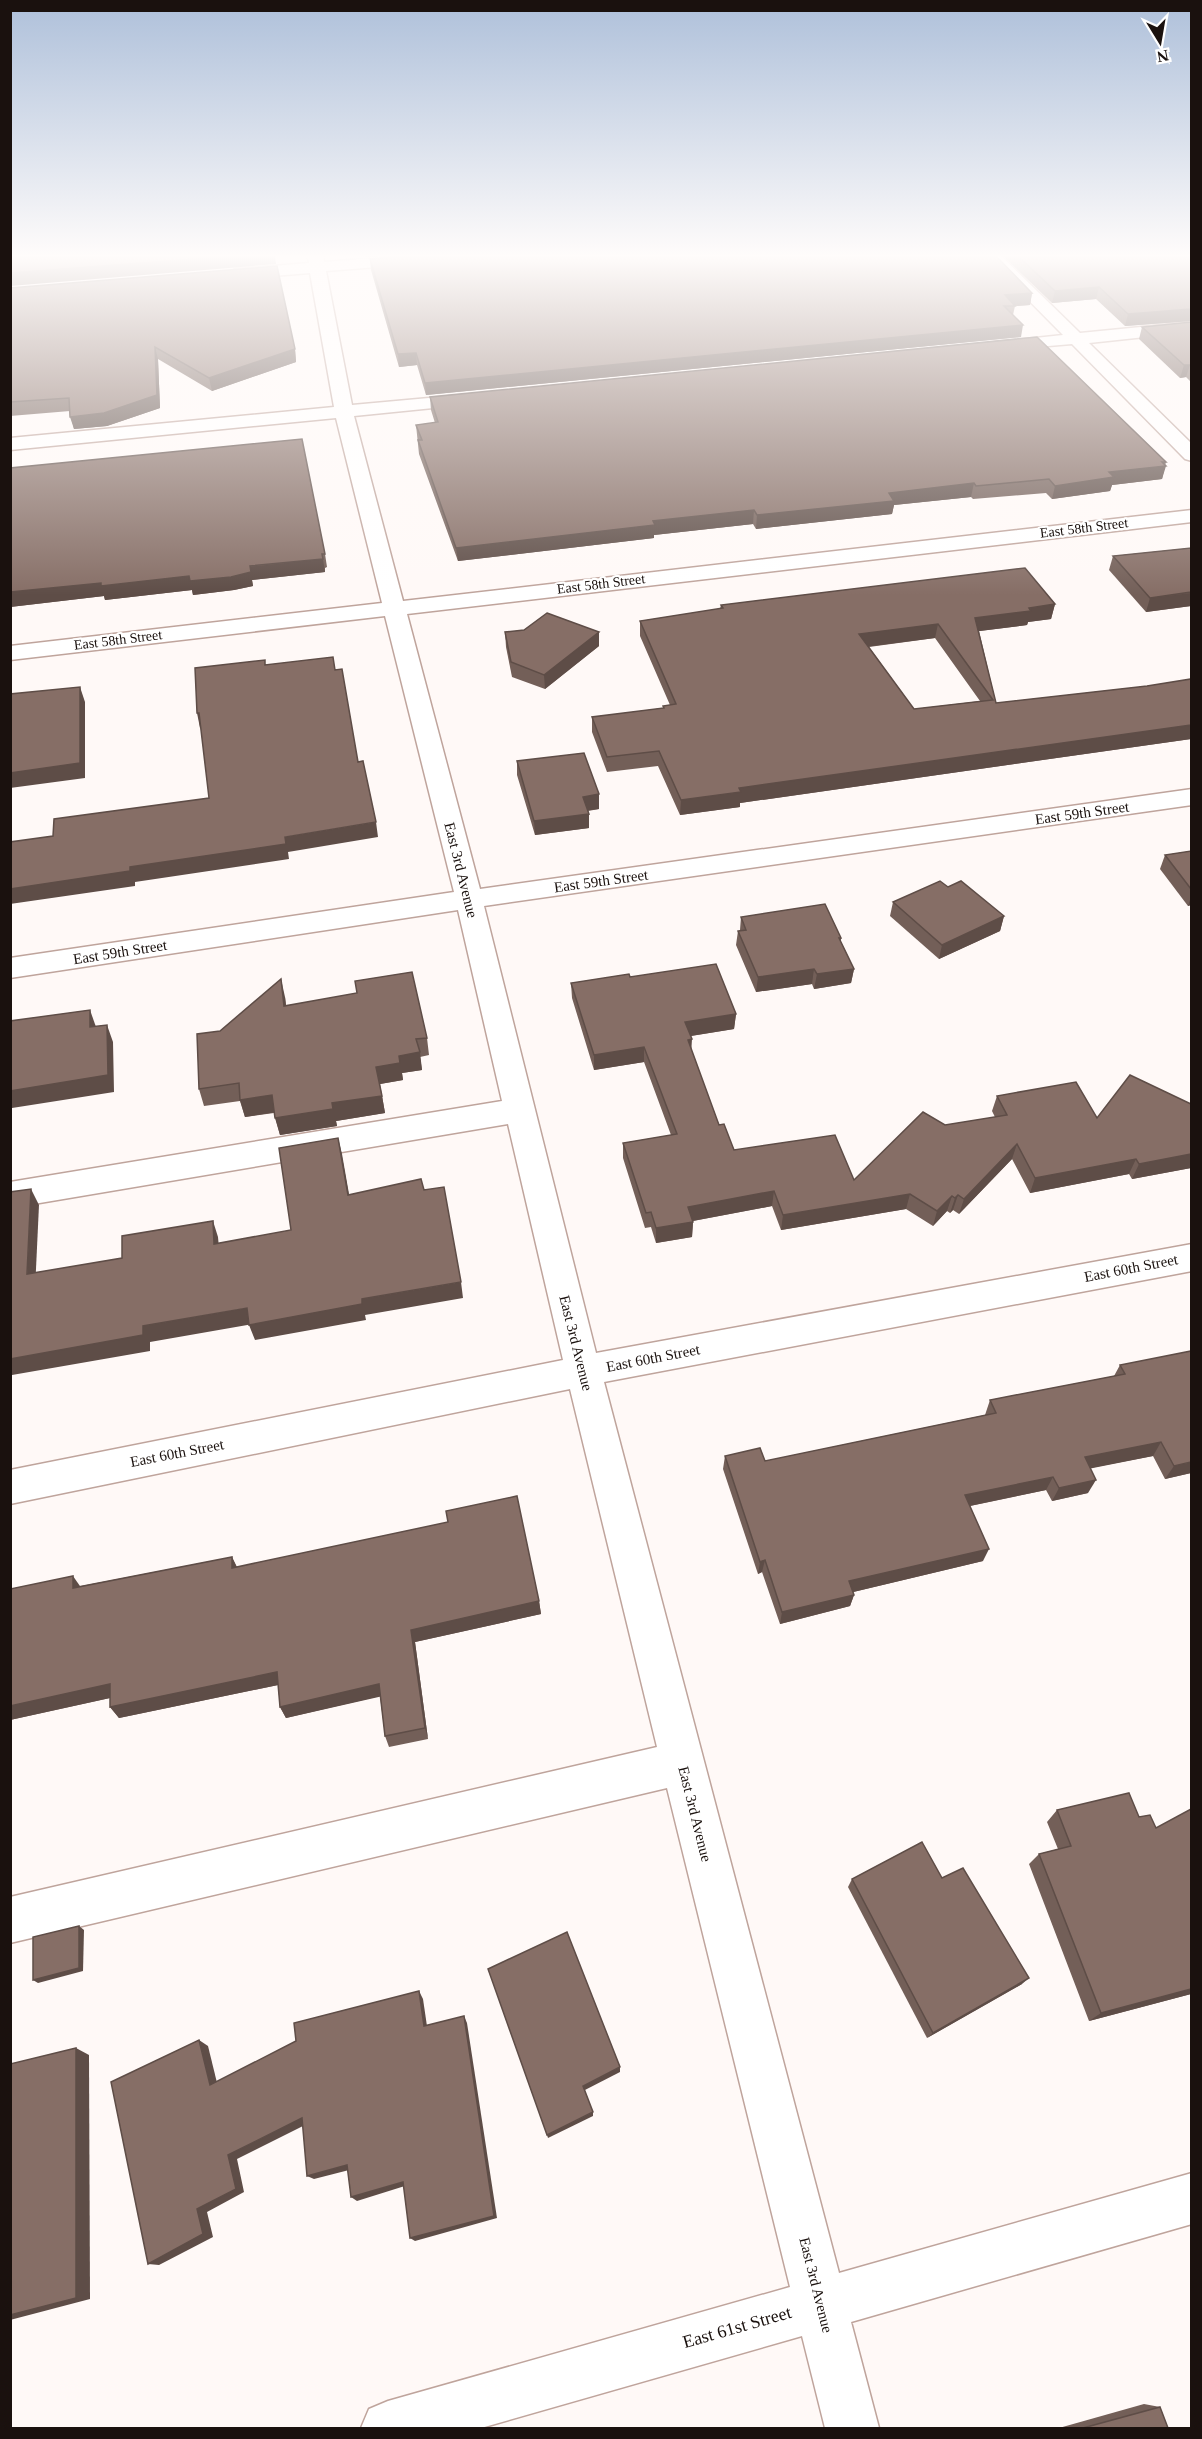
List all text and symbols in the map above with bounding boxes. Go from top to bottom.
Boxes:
north arrow [1130,12,1190,72]
text: N [1155,47,1170,66]
street label: East 58th Street [1039,515,1129,541]
street label: East 58th Street [556,571,646,597]
street label: East 58th Street [73,627,163,653]
street label: East 59th Street [1034,798,1131,828]
street label: East 3rd Avenue [441,821,481,920]
street label: East 59th Street [553,866,650,896]
street label: East 59th Street [72,937,169,967]
street label: East 60th Street [1083,1251,1180,1285]
street label: East 3rd Avenue [556,1294,596,1393]
street label: East 60th Street [605,1341,702,1375]
street label: East 60th Street [129,1436,226,1470]
street label: East 3rd Avenue [675,1765,715,1864]
street label: East 3rd Avenue [796,2236,836,2335]
street label: East 61st Street [680,2302,794,2352]

